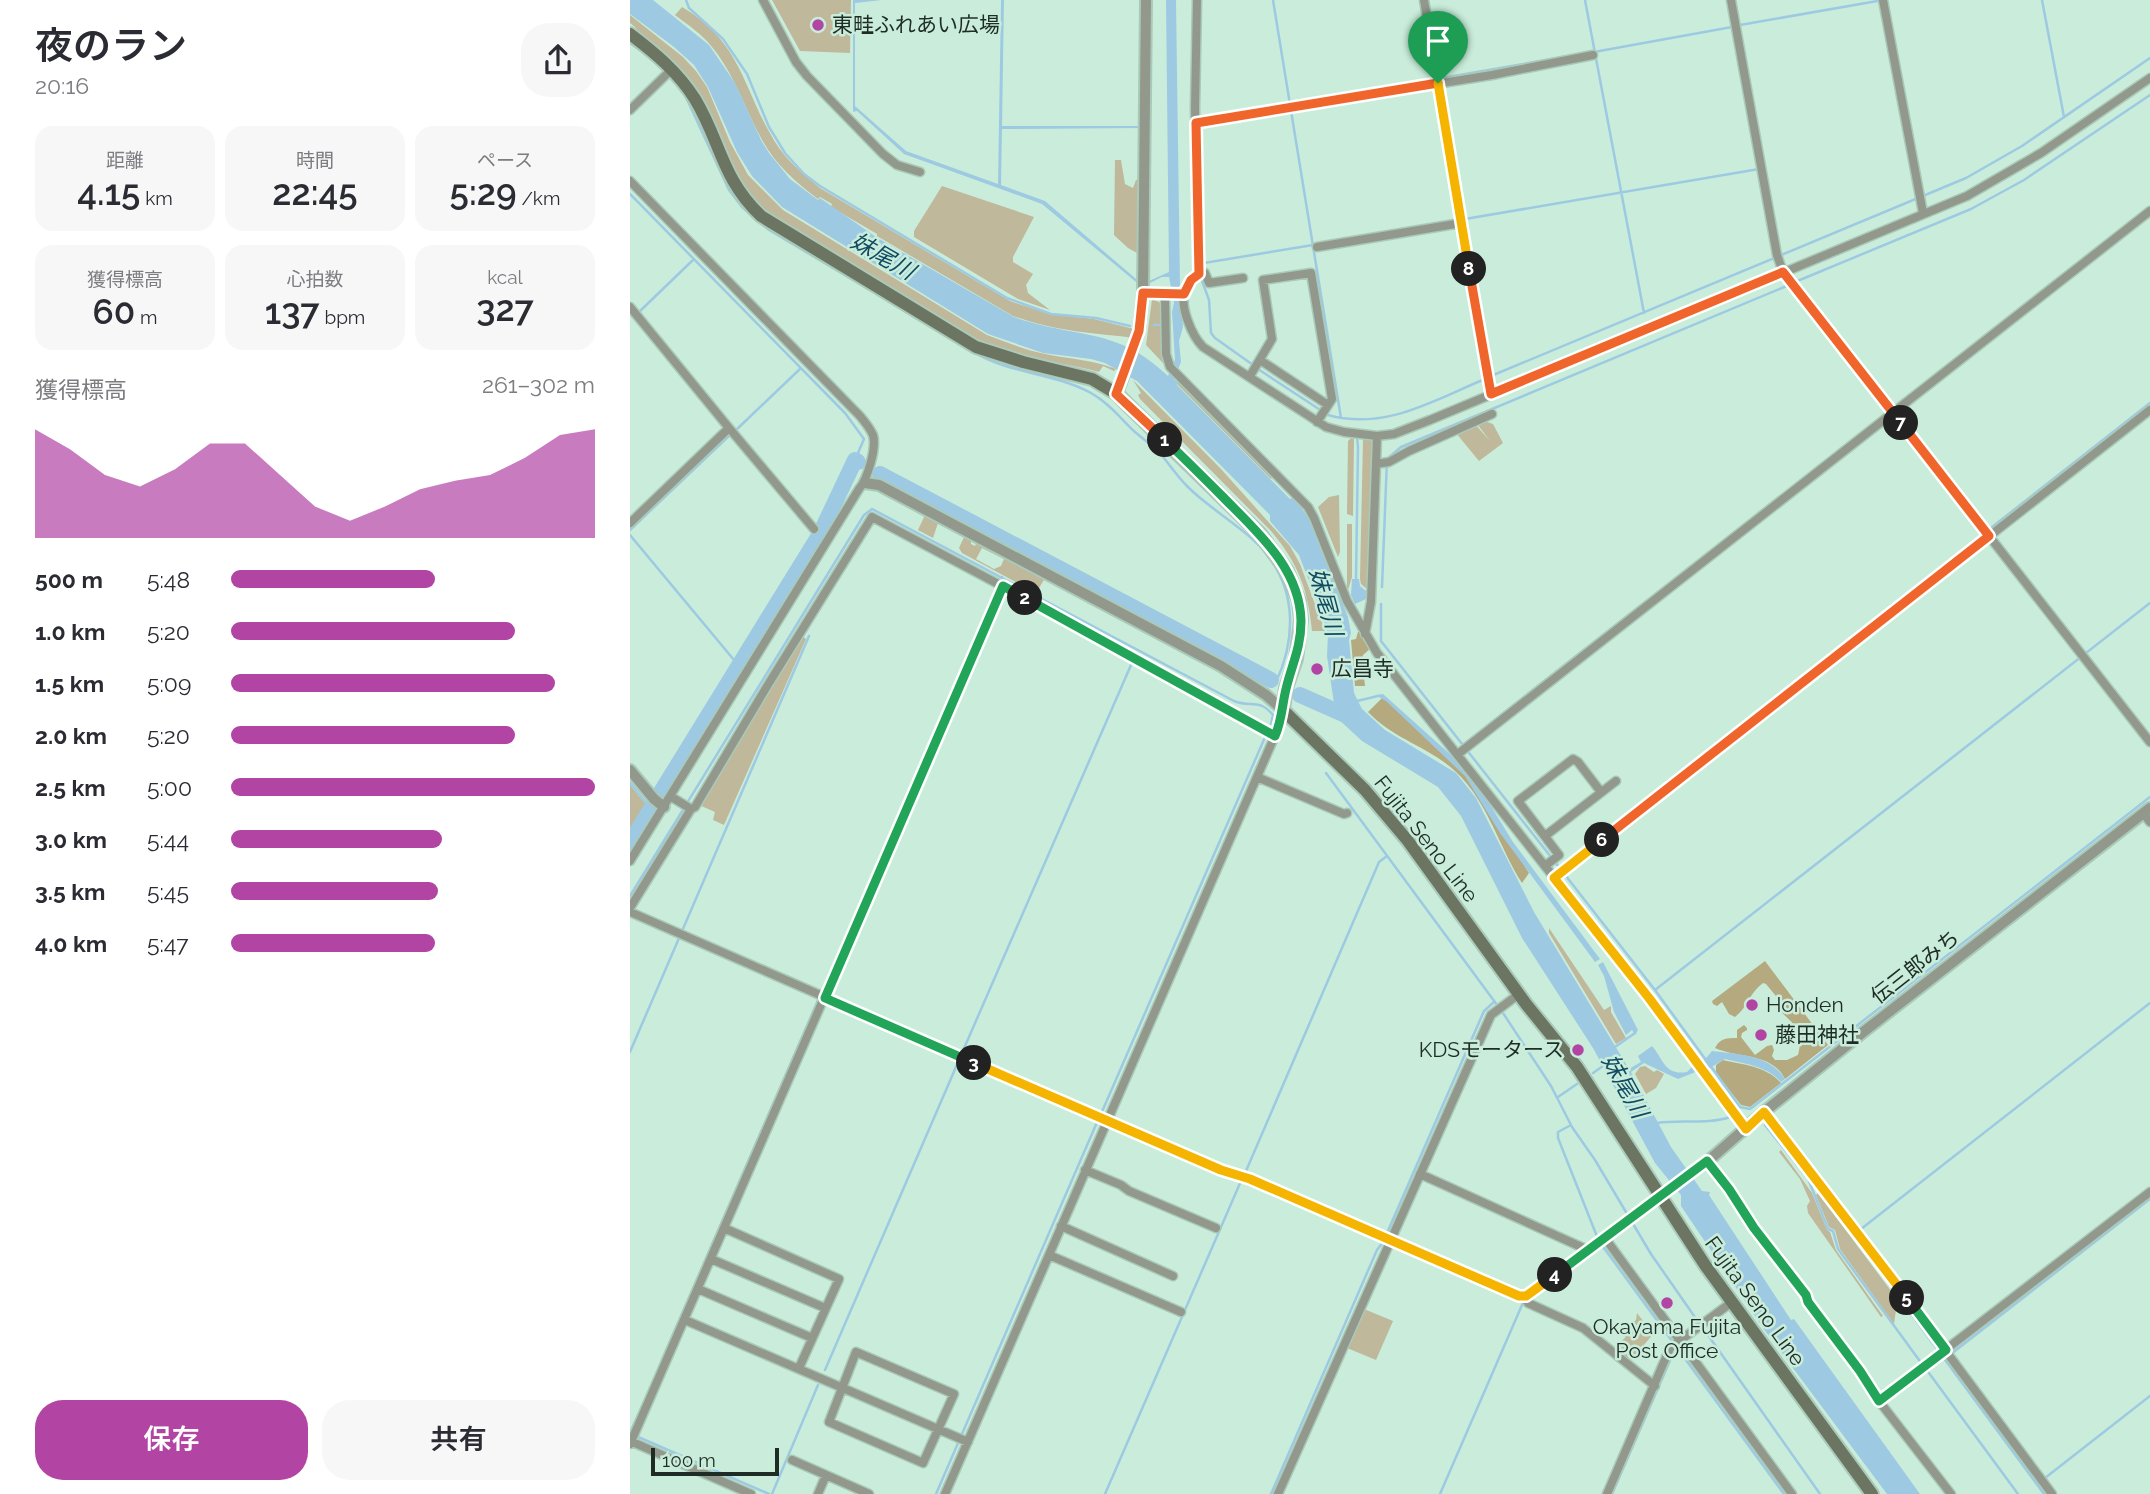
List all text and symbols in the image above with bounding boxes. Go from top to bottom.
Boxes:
pin [1408,11,1468,83]
place label: 東畦ふれあい広場 [832,12,1000,37]
marker: 東畦ふれあい広場 [810,17,826,33]
icon: arrive [1419,22,1457,60]
text: 夜のラン [35,23,187,68]
button: share [521,23,595,97]
text: 20:16 [35,72,89,99]
text: 距離 [106,149,144,171]
text: 時間 [296,149,334,171]
text: ペース [477,149,533,171]
text: 4.15 [77,172,140,213]
text: 22:45 [272,172,358,213]
text: 5:29 [450,172,517,213]
text: km [140,187,173,209]
text: /km [517,187,560,209]
water label: 妹尾川 [847,227,922,286]
pin: 8 [1452,252,1486,286]
text: 8 [1463,257,1474,279]
text: kcal [487,266,523,288]
text: 獲得標高 [87,268,163,290]
text: 心拍数 [286,268,344,290]
text: 327 [476,288,534,329]
text: 60 [92,291,135,332]
text: 137 [265,291,320,332]
text: m [135,306,158,328]
text: bpm [320,306,365,328]
text: 261–302 m [482,371,595,398]
text: 獲得標高 [35,376,127,403]
pin: 7 [1884,406,1918,440]
text: 7 [1895,411,1906,433]
pin: 1 [1148,422,1182,458]
text: 1 [1160,428,1169,450]
water label: 妹尾川 [1305,565,1349,642]
text: 500 m [35,566,103,593]
text: 5:48 [147,566,190,593]
pin: 2 [1008,580,1042,616]
text: 2 [1019,586,1030,608]
text: 1.0 km [35,618,105,645]
text: 5:20 [147,618,190,645]
place label: 広昌寺 [1331,656,1394,681]
marker: 広昌寺 [1309,661,1325,677]
text: 1.5 km [35,670,104,697]
text: 5:09 [147,670,191,697]
text: 2.0 km [35,722,107,749]
text: 5:20 [147,722,190,749]
street label: Fujita Seno Line [1369,770,1484,907]
text: 2.5 km [35,774,106,801]
text: 5:00 [147,774,192,801]
pin: 6 [1584,822,1620,858]
text: 3.0 km [35,826,107,853]
text: 5:44 [147,826,189,853]
text: 6 [1596,828,1607,850]
text: 3.5 km [35,878,106,905]
text: 5:45 [147,878,189,905]
street label: 伝三郎みち [1866,924,1964,1009]
text: 4.0 km [35,930,107,957]
text: 5:47 [147,930,189,957]
place label: Honden [1766,992,1844,1017]
marker: Honden [1744,997,1760,1013]
place label: 藤田神社 [1775,1022,1859,1047]
marker: 藤田神社 [1753,1027,1769,1043]
place label: KDSモータース [1419,1037,1564,1062]
marker: KDSモータース [1570,1042,1586,1058]
pin: 3 [956,1046,992,1080]
water label: 妹尾川 [1597,1049,1655,1125]
text: 3 [968,1051,979,1073]
street label: Fujita Seno Line [1700,1231,1811,1370]
pin: 4 [1538,1258,1572,1292]
text: 4 [1549,1263,1560,1285]
pin: 5 [1890,1280,1924,1316]
text: 5 [1901,1286,1912,1308]
marker: Okayama Fujita Post Office [1659,1295,1675,1311]
place label: Okayama Fujita Post Office [1593,1314,1741,1363]
button: 保存 [35,1400,308,1480]
button: 共有 [322,1400,595,1480]
scale bar [651,1445,779,1477]
text: 100 m [662,1449,716,1471]

